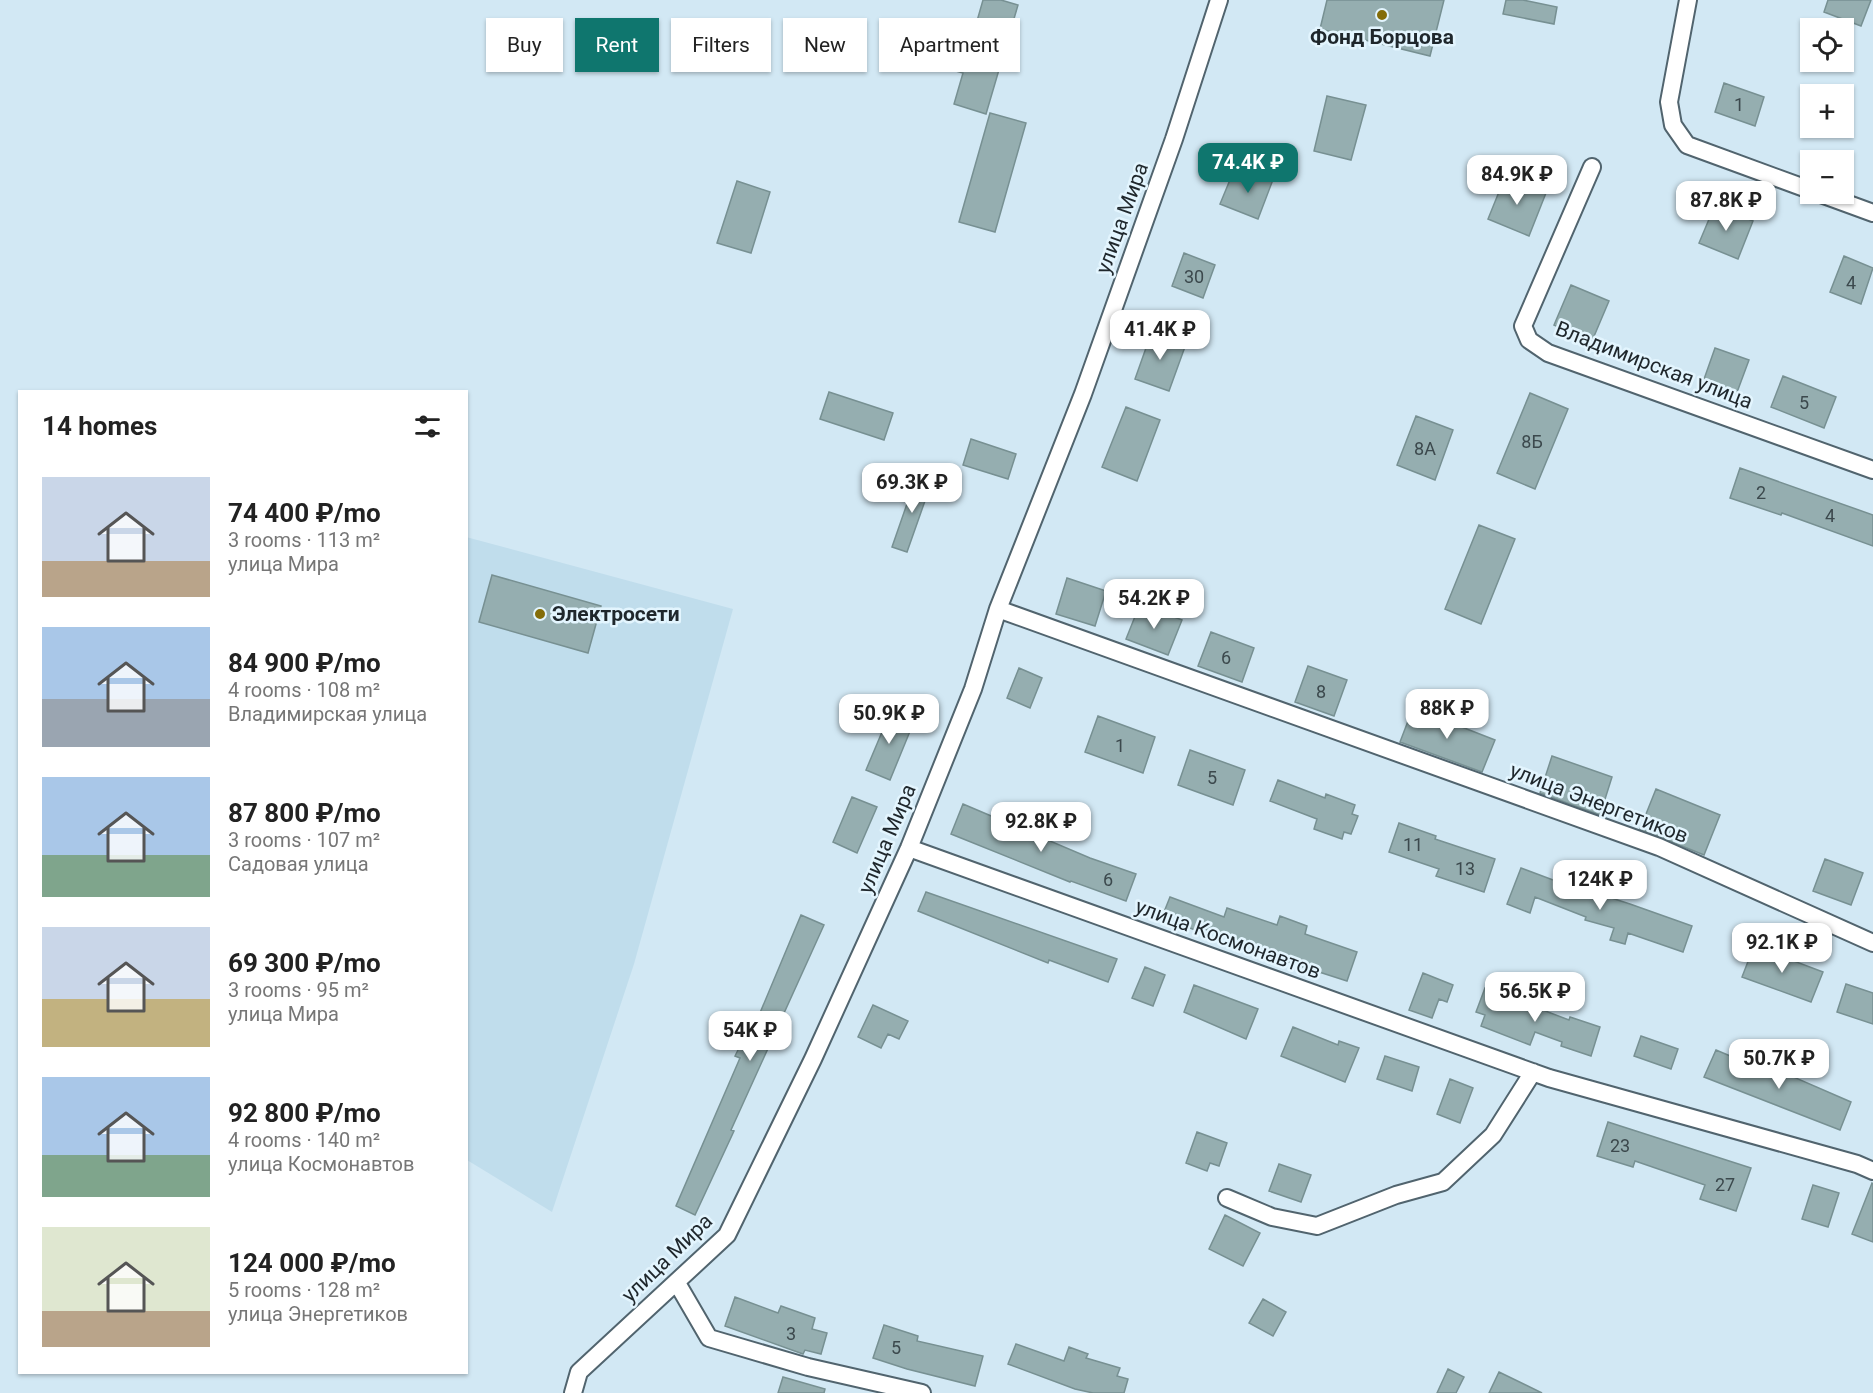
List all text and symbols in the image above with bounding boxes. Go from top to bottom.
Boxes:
marker: Фонд Борцова [1375,8,1389,22]
chip: Buy [486,18,563,72]
chip: Rent [575,18,659,72]
chip: Filters [671,18,771,72]
chip: New [783,18,867,72]
chip: Apartment [879,18,1020,72]
map controls [1800,18,1854,204]
button: locate [1800,18,1854,72]
place label: Фонд Борцова [1310,25,1454,49]
button: + [1800,84,1854,138]
house number: 1 [1734,94,1744,115]
pin: 74.4K ₽ [1193,143,1303,194]
text: 74.4K ₽ [1212,150,1284,174]
button: − [1800,150,1854,204]
pin: 84.9K ₽ [1462,155,1572,206]
street label: улица Мира [1091,159,1153,277]
text: 84.9K ₽ [1481,162,1553,186]
pin: 87.8K ₽ [1671,181,1781,232]
text: 87.8K ₽ [1690,188,1762,212]
house number: 30 [1184,266,1204,287]
house number: 4 [1846,272,1856,293]
pin: 41.4K ₽ [1105,310,1215,361]
street label: Владимирская улица [1552,316,1756,414]
text: 41.4K ₽ [1124,317,1196,341]
house number: 5 [1799,392,1809,413]
icon: filters [411,410,444,443]
text: 14 homes [42,411,157,441]
house number: 8Б [1521,431,1543,452]
house number: 8А [1414,438,1436,459]
pin: 69.3K ₽ [857,463,967,514]
text: 69.3K ₽ [876,470,948,494]
house number: 2 [1756,482,1766,503]
text: 74 400 ₽/mo [228,498,381,528]
icon: home [90,501,162,573]
house number: 4 [1825,505,1835,526]
text: 3 rooms · 113 m² [228,528,380,552]
text: улица Мира [228,552,339,576]
pin: 54.2K ₽ [1099,579,1209,630]
text: 54.2K ₽ [1118,586,1190,610]
place label: Электросети [552,602,680,626]
marker: Электросети [533,607,547,621]
house number: 6 [1221,647,1231,668]
text: 84 900 ₽/mo [228,648,381,678]
icon: home [90,651,162,723]
text: 4 rooms · 108 m² [228,678,380,702]
house number: 8 [1316,681,1326,702]
pin: 88K ₽ [1405,689,1489,740]
pin: 50.9K ₽ [834,694,944,745]
text: 88K ₽ [1420,696,1474,720]
text: 50.9K ₽ [853,701,925,725]
text: Владимирская улица [228,702,427,726]
house number: 1 [1115,735,1125,756]
street label: улица Энергетиков [1506,758,1692,848]
house number: 5 [1207,767,1217,788]
street label: улица Мира [853,781,921,897]
text: 87 800 ₽/mo [228,798,381,828]
icon: home [90,801,162,873]
pin: 92.8K ₽ [986,802,1096,853]
text: 92.8K ₽ [1005,809,1077,833]
text: 3 rooms · 107 m² [228,828,380,852]
house number: 11 [1403,834,1423,855]
text: Садовая улица [228,852,369,876]
house number: 13 [1455,858,1475,879]
pin: 124K ₽ [1551,860,1649,911]
text: 124K ₽ [1567,867,1633,891]
house number: 6 [1103,869,1113,890]
street label: улица Космонавтов [1132,894,1324,984]
pin: 92.1K ₽ [1727,923,1837,974]
text: 92.1K ₽ [1746,930,1818,954]
text: 69 300 ₽/mo [228,948,381,978]
icon: home [90,951,162,1023]
pin: 56.5K ₽ [1480,972,1590,1023]
text: 3 rooms · 95 m² [228,978,369,1002]
text: 56.5K ₽ [1499,979,1571,1003]
text: улица Мира [228,1002,339,1026]
pin: 54K ₽ [708,1011,792,1062]
text: 54K ₽ [723,1018,777,1042]
pin: 50.7K ₽ [1724,1039,1834,1090]
text: 50.7K ₽ [1743,1046,1815,1070]
text: 92 800 ₽/mo [228,1098,381,1128]
icon: home [90,1101,162,1173]
text: 4 rooms · 140 m² [228,1128,380,1152]
house number: 23 [1610,1135,1630,1156]
text: улица Космонавтов [228,1152,414,1176]
house number: 27 [1715,1174,1735,1195]
street label: улица Мира [617,1209,717,1307]
text: 124 000 ₽/mo [228,1248,396,1278]
icon: home [90,1251,162,1323]
text: 5 rooms · 128 m² [228,1278,380,1302]
text: улица Энергетиков [228,1302,408,1326]
house number: 3 [786,1323,796,1344]
house number: 5 [891,1337,901,1358]

